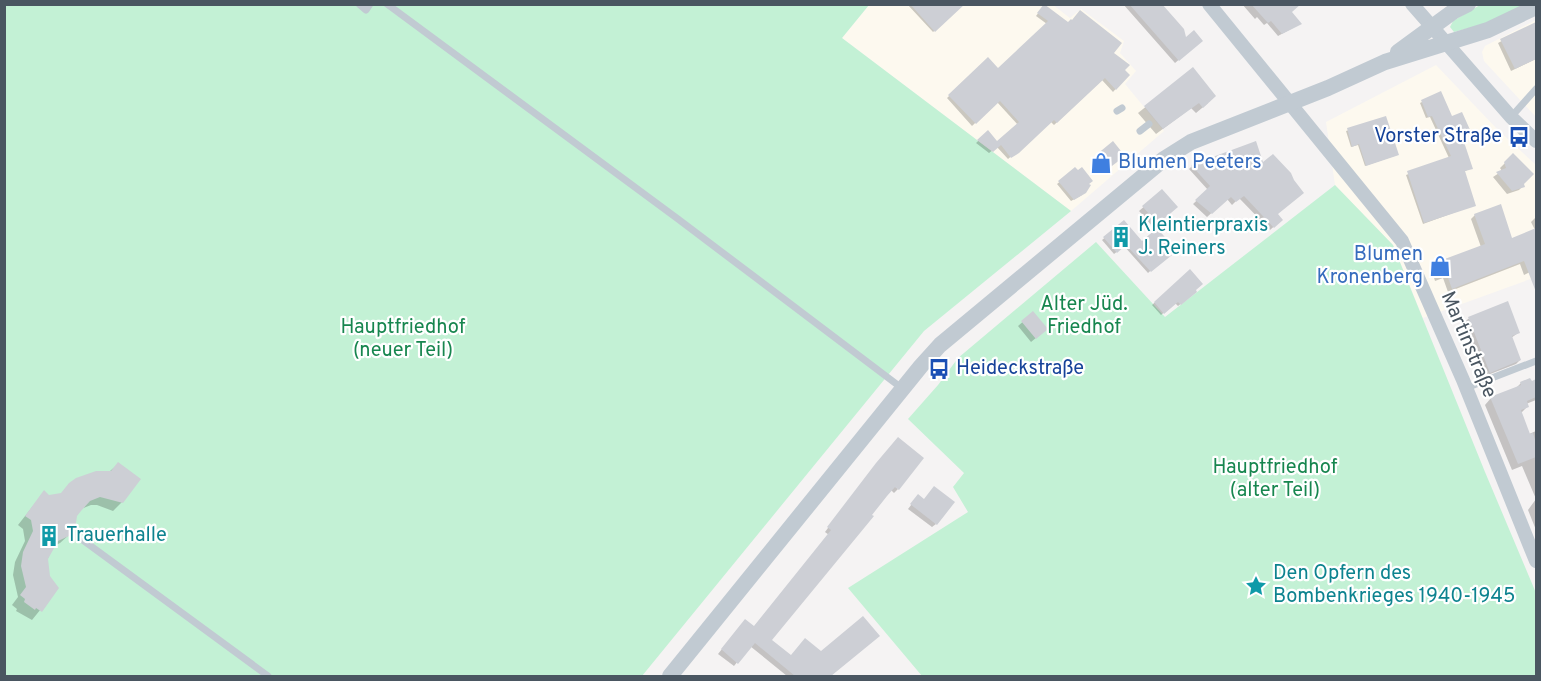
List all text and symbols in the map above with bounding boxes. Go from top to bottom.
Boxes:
place label: Vorster Straße [1374,124,1502,150]
bus stop icon: Vorster Straße [1507,125,1531,149]
place label: Blumen Peeters [1118,150,1262,176]
shop icon: Blumen Peeters [1089,151,1113,175]
place label: Kleintierpraxis J. Reiners [1138,213,1268,262]
building icon: Kleintierpraxis J. Reiners [1109,225,1133,249]
place label: Blumen Kronenberg [1317,242,1423,291]
shop icon: Blumen Kronenberg [1428,254,1452,278]
street label: Martinstraße [1434,288,1502,402]
park label: Alter Jüd. Friedhof [1040,292,1128,341]
park label: Hauptfriedhof (neuer Teil) [341,315,466,364]
place label: Heideckstraße [956,356,1084,382]
bus stop icon: Heideckstraße [927,357,951,381]
park label: Hauptfriedhof (alter Teil) [1213,455,1338,504]
place label: Trauerhalle [66,523,167,549]
building icon: Trauerhalle [37,524,61,548]
place label: Den Opfern des Bombenkrieges 1940-1945 [1273,561,1515,610]
place icon: Den Opfern des Bombenkrieges 1940-1945 [1244,574,1268,598]

